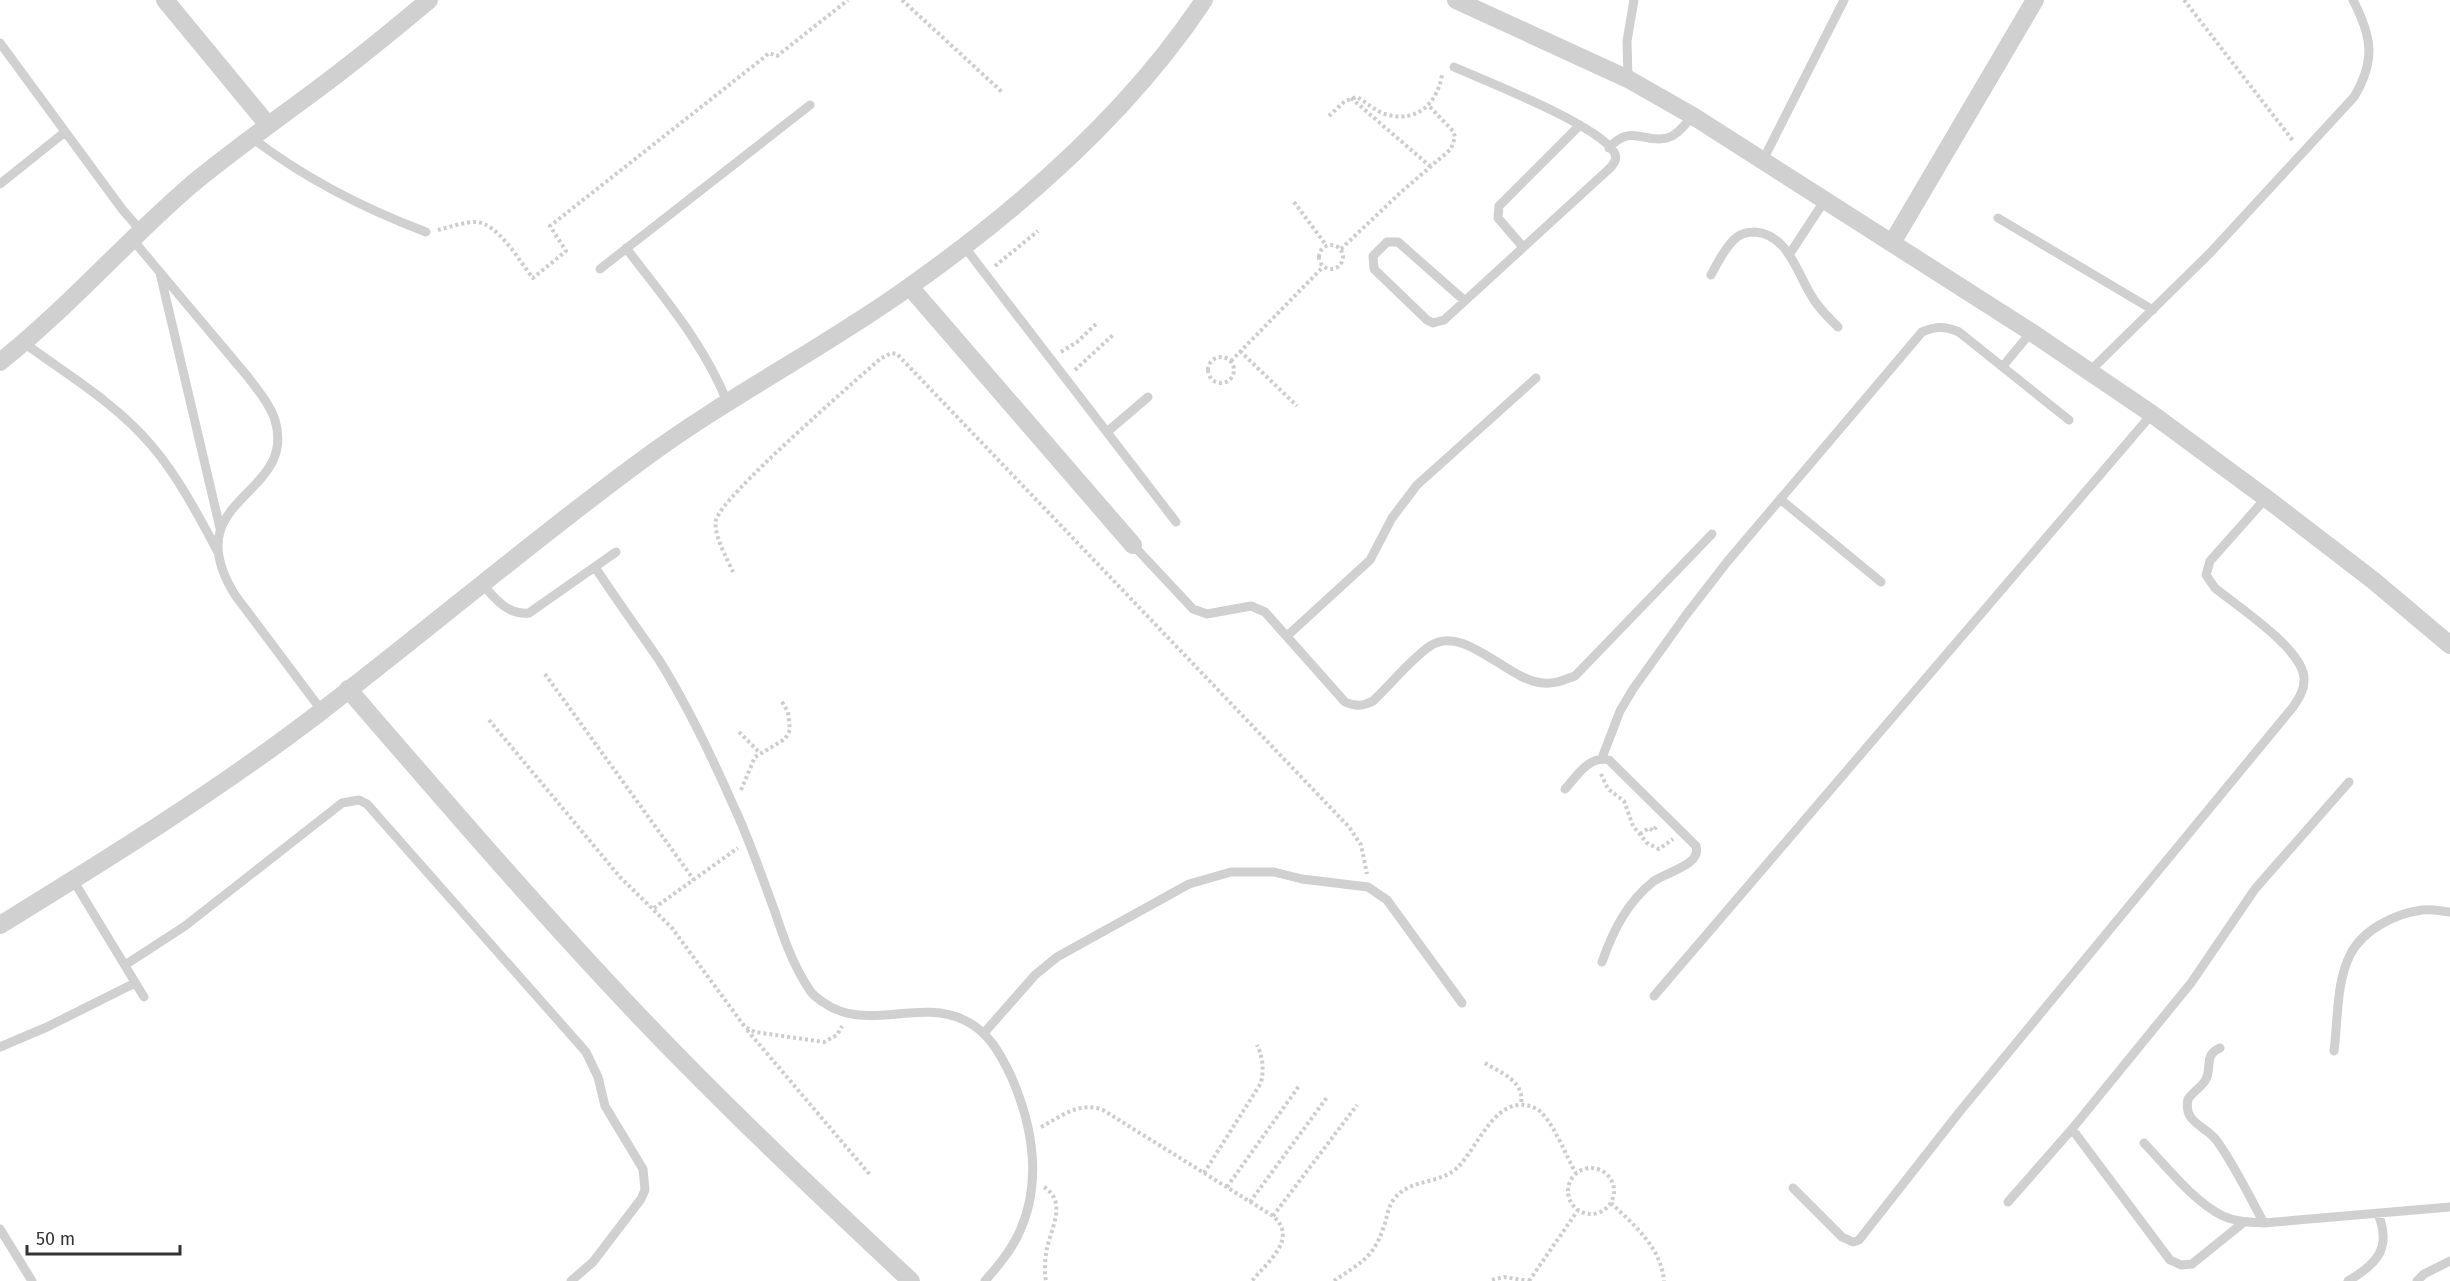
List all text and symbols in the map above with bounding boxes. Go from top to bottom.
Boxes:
scale bar [27,1218,180,1256]
text: 50 m [36,1228,75,1250]

